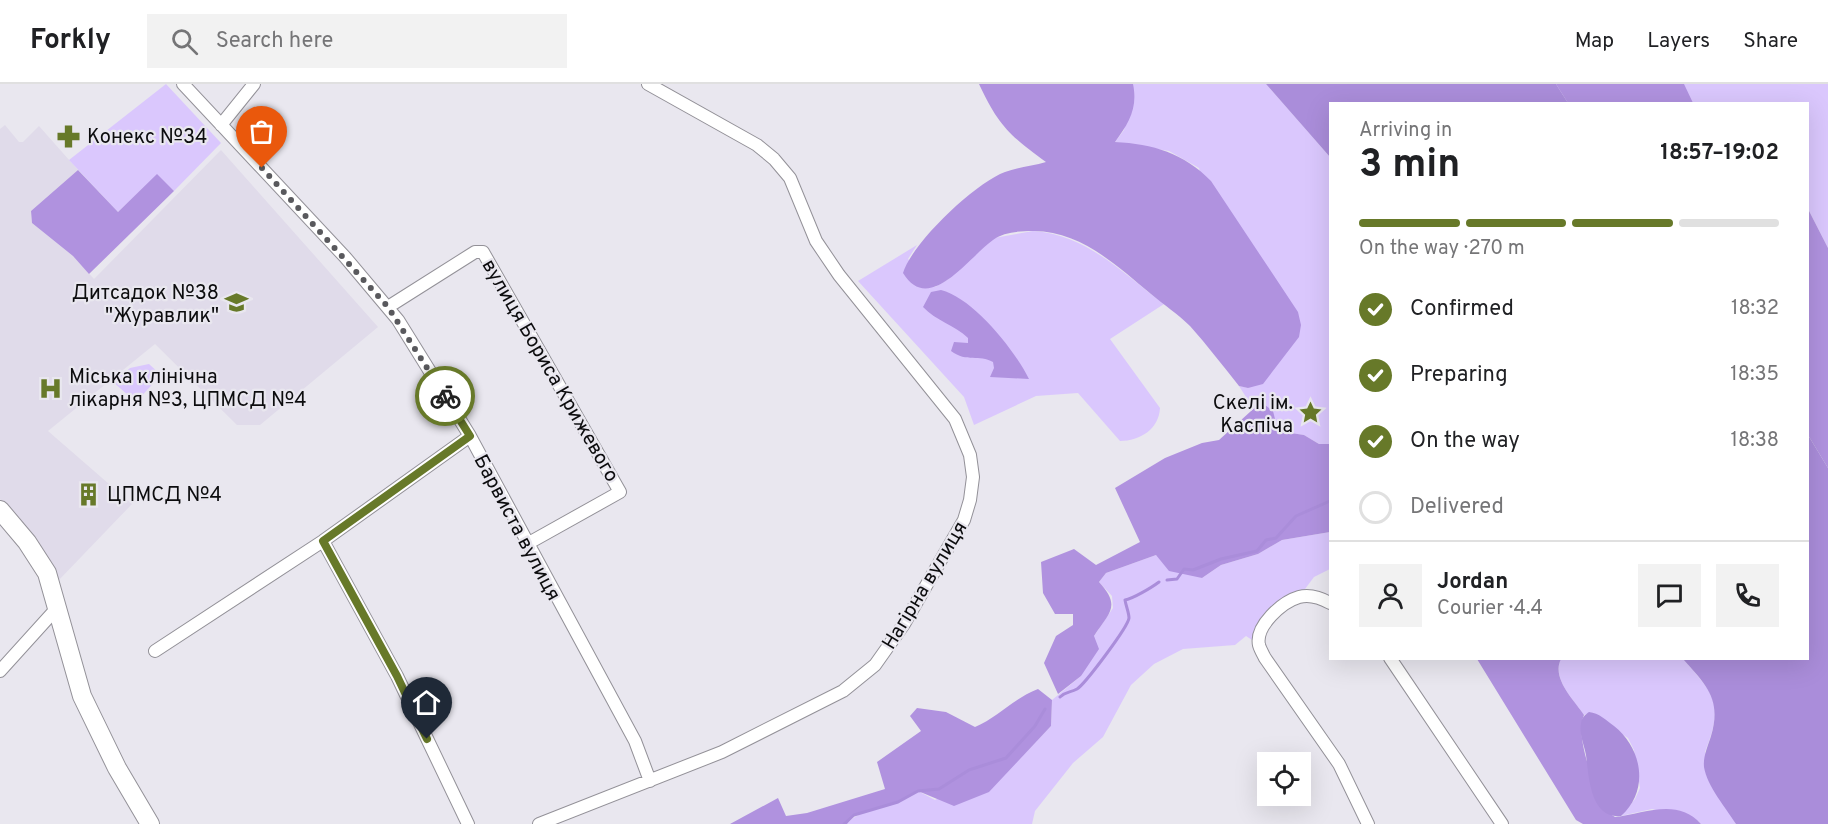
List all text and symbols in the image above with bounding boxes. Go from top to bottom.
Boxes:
search box [147,14,567,68]
text: Forkly [30,23,111,59]
icon: search [168,25,201,58]
text: Search here [216,28,333,55]
text: Map [1575,28,1614,55]
text: Layers [1647,28,1710,55]
text: Share [1743,28,1798,55]
pin [236,106,287,168]
icon: bag [245,115,278,148]
text: Arriving in [1359,118,1452,144]
pharmacy icon: Конекс №34 [56,123,82,149]
place label: Конекс №34 [87,125,207,151]
text: 18:57–19:02 [1660,140,1779,167]
text: 3 min [1359,142,1460,191]
text: On the way · 270 m [1359,236,1525,262]
street label: вулиця Бориса Крижевого [475,255,624,487]
place label: Дитсадок №38 "Журавлик" [72,281,219,330]
school or university icon: Дитсадок №38 "Журавлик" [224,290,250,316]
icon: check [1359,293,1392,326]
text: Confirmed [1410,296,1514,323]
text: 18:32 [1731,296,1779,322]
icon: check [1359,359,1392,392]
text: Preparing [1410,362,1508,389]
text: 18:35 [1730,362,1779,388]
place label: Міська клінічна лікарня №3, ЦПМСД №4 [69,365,307,414]
courier [415,366,475,426]
hospital icon: Міська клінічна лікарня №3, ЦПМСД №4 [38,375,64,401]
icon: bike [429,380,462,413]
place label: Скелі ім. Каспіча [1213,391,1293,440]
place icon: Скелі ім. Каспіча [1298,400,1324,426]
icon: check [1359,425,1392,458]
text: On the way [1410,428,1520,455]
text: 18:38 [1731,428,1779,454]
street label: Барвиста вулиця [467,450,566,606]
building icon: ЦПМСД №4 [76,481,102,507]
place label: ЦПМСД №4 [107,483,222,509]
text: Delivered [1410,494,1504,521]
street label: Нагірна вулиця [877,517,974,655]
button: person [1359,564,1422,627]
button: chat [1638,564,1701,627]
button: phone [1716,564,1779,627]
text: Jordan [1437,569,1508,596]
text: Courier · 4.4 [1437,596,1543,622]
pin [401,677,452,739]
icon: home [410,686,443,719]
map controls [1257,752,1311,806]
button: locate [1257,752,1311,806]

